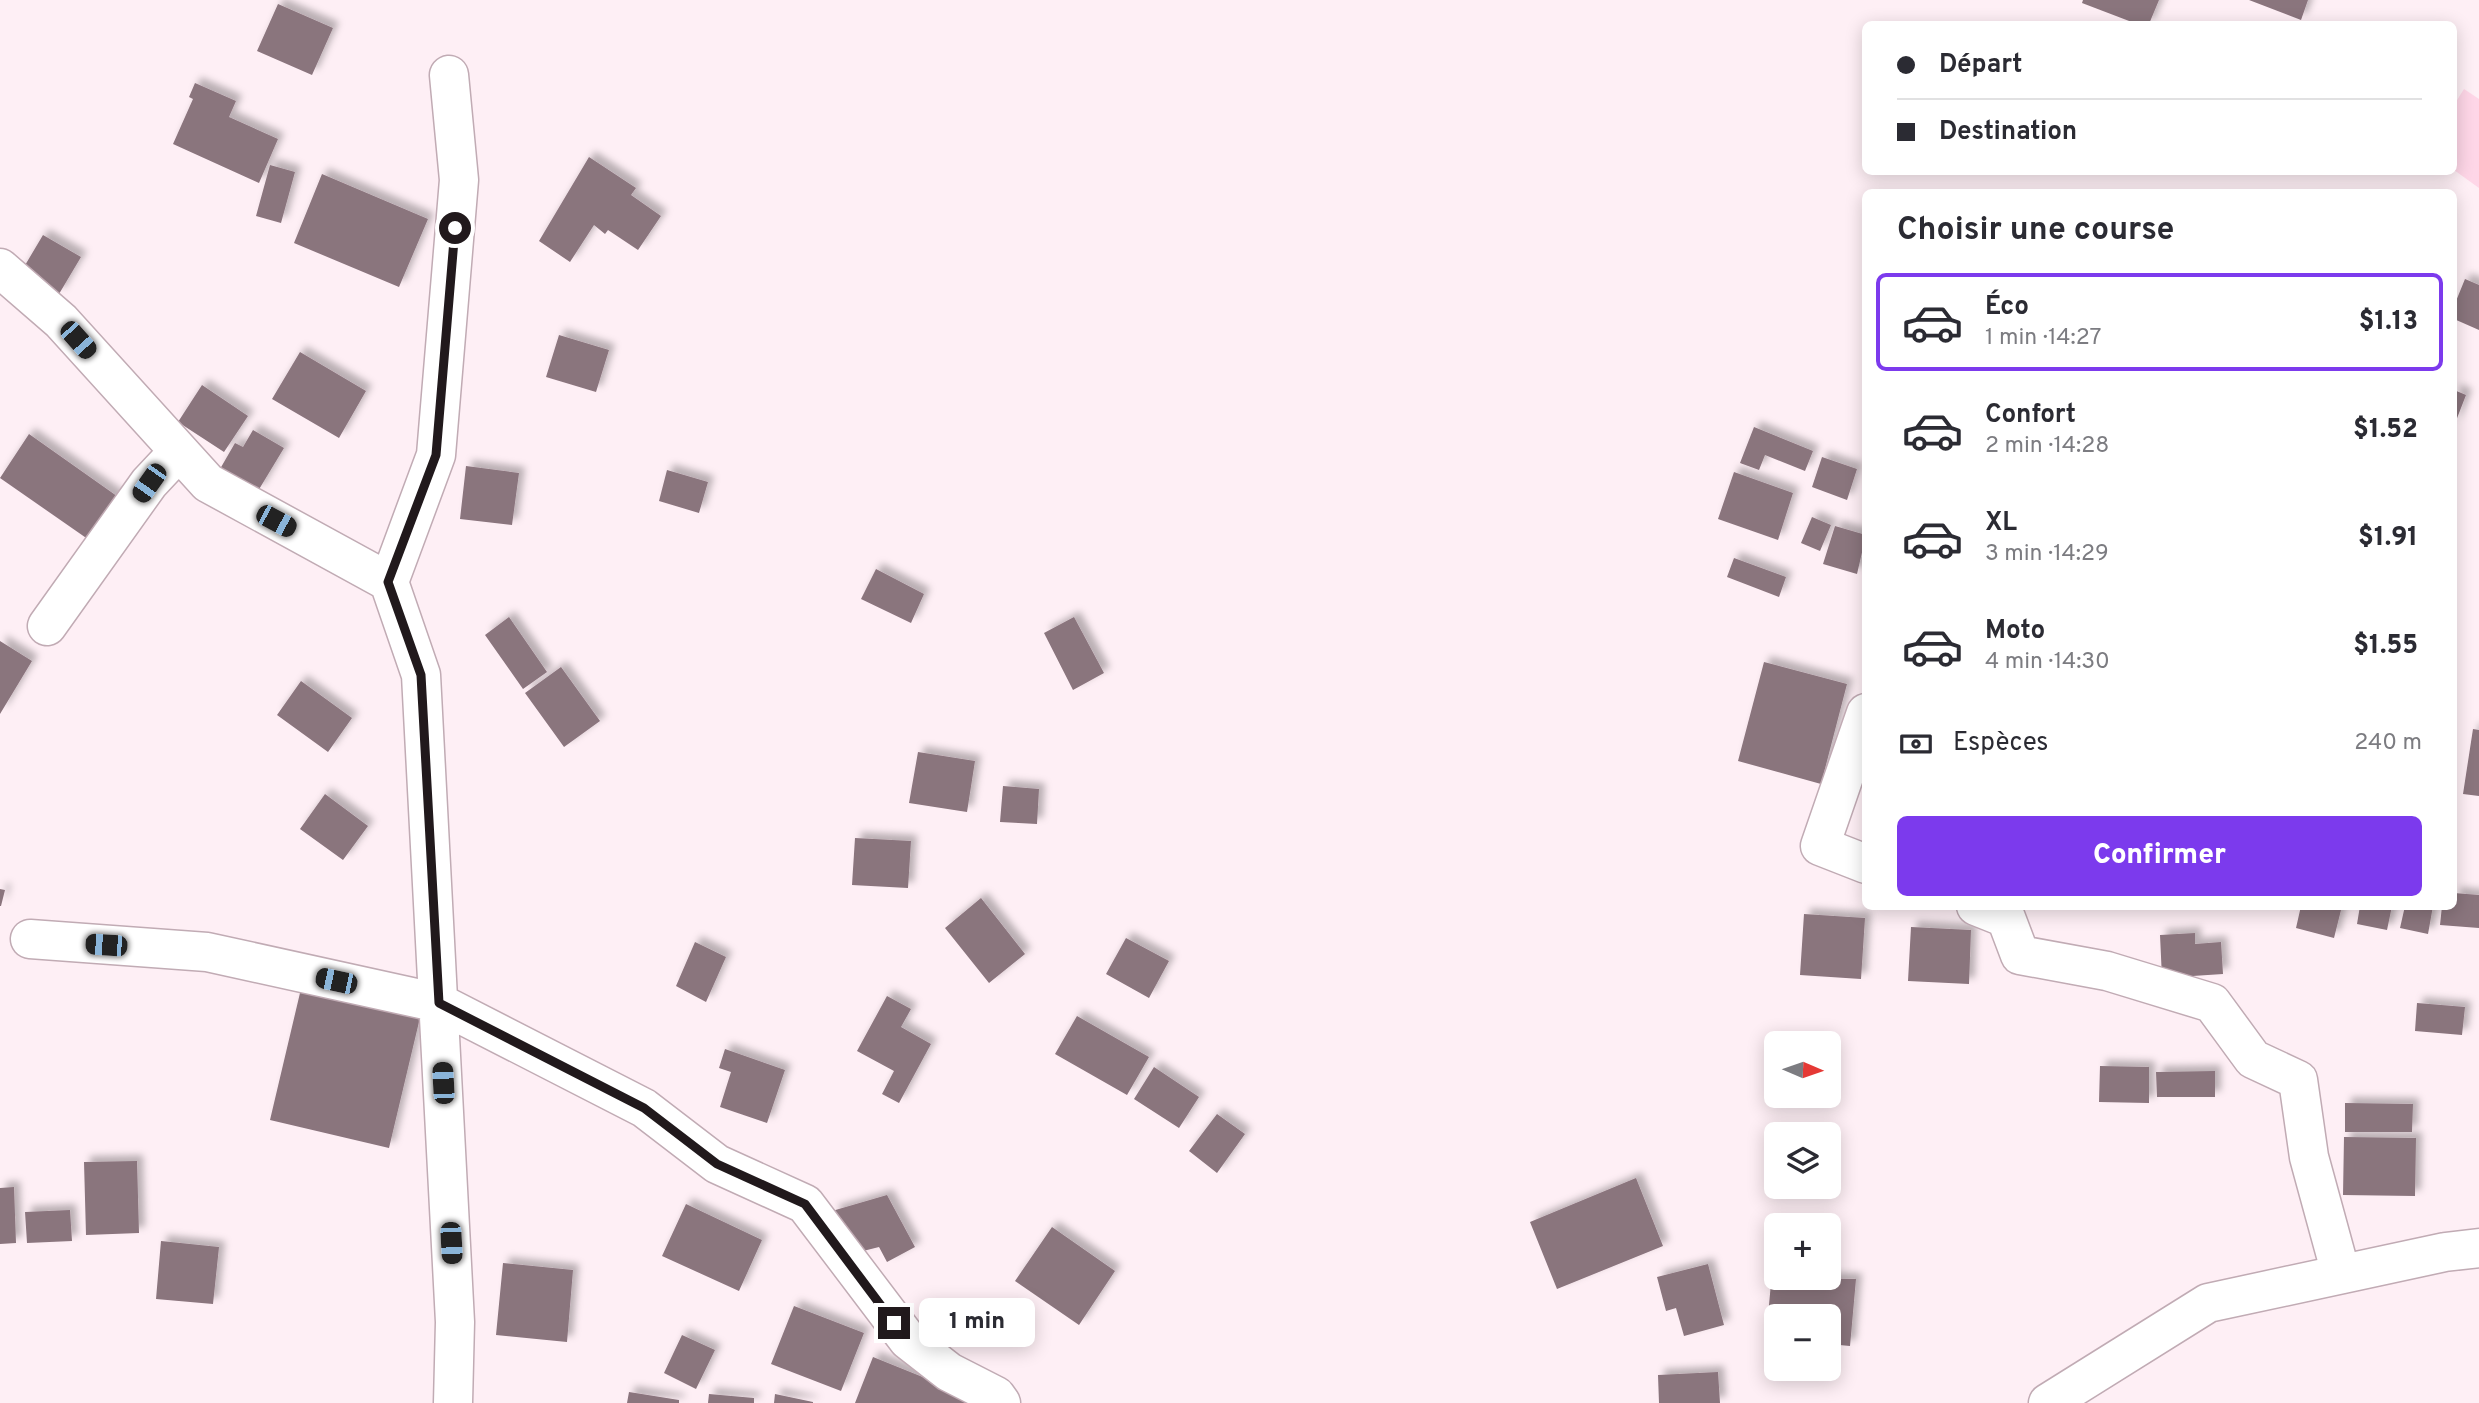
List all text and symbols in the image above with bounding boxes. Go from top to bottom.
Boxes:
text: Départ [1939,49,2023,82]
text: Destination [1939,116,2077,149]
text: Choisir une course [1897,211,2174,251]
route start [439,212,471,244]
icon: car [1901,291,1964,354]
text: Éco [1985,291,2029,324]
text: $1.13 [2359,306,2418,339]
car [57,317,100,363]
text: 1 min · 14:27 [1985,324,2102,353]
icon: car [1901,399,1964,462]
text: Confort [1985,399,2076,432]
text: $1.52 [2353,414,2418,447]
text: 2 min · 14:28 [1985,432,2109,461]
car [129,460,170,506]
car [253,502,300,540]
icon: car [1901,507,1964,570]
text: XL [1985,507,2017,540]
text: $1.91 [2358,522,2418,555]
text: 3 min · 14:29 [1985,540,2109,569]
icon: car [1901,615,1964,678]
text: Moto [1985,615,2045,648]
text: $1.55 [2353,630,2418,663]
text: 4 min · 14:30 [1985,648,2110,677]
icon: cash [1897,725,1935,763]
text: Espèces [1953,727,2049,760]
text: 240 m [2354,729,2422,758]
button: Confirmer [1897,816,2422,896]
car [85,933,128,957]
car [314,966,359,996]
north arrow [1764,1031,1841,1108]
map controls [1764,1031,1841,1381]
car [432,1061,455,1105]
button: layers [1764,1122,1841,1199]
button: + [1764,1213,1841,1290]
car [440,1221,463,1265]
callout: 1 min [918,1298,1034,1348]
button: − [1764,1304,1841,1381]
route end [878,1307,910,1339]
text: 1 min [949,1308,1005,1337]

